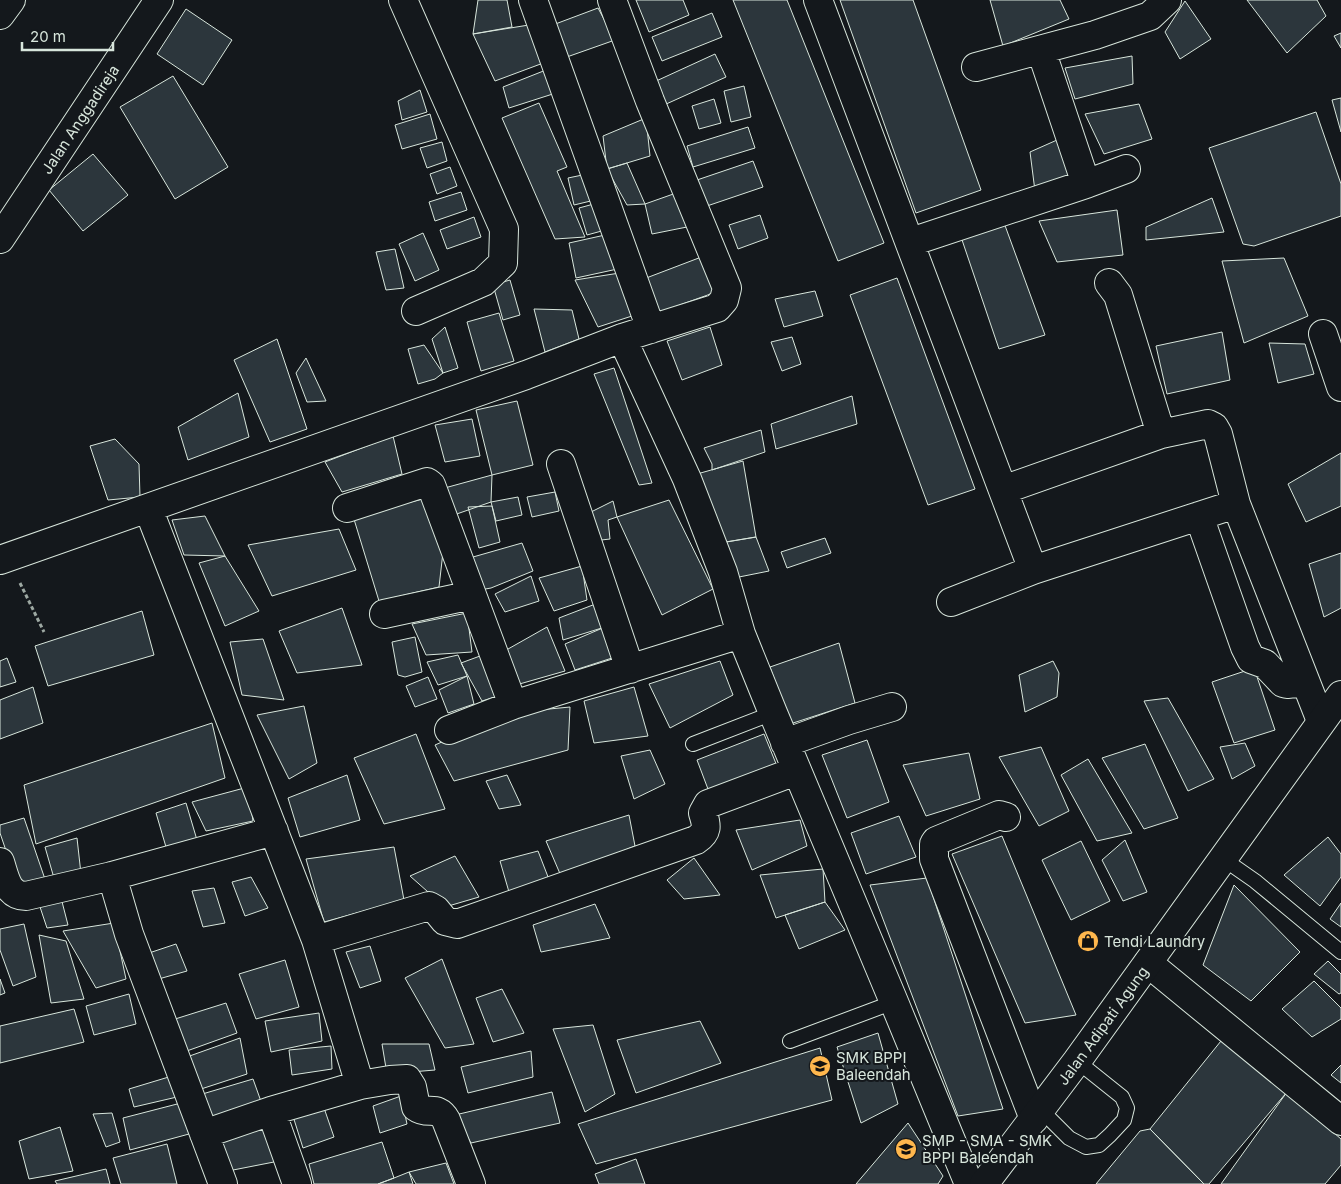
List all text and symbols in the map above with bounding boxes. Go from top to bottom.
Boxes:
scale bar [22,20,114,52]
text: 20 m [30,27,66,46]
street label: Jalan Anggadireja [37,61,123,177]
shop icon: Tendi Laundry [1076,929,1100,953]
place label: Tendi Laundry [1104,932,1206,951]
street label: Jalan Adipati Agung [1053,962,1152,1089]
place label: SMK BPPI Baleendah [836,1048,911,1084]
school or university icon: SMK BPPI Baleendah [808,1054,832,1078]
place label: SMP - SMA - SMK BPPI Baleendah [922,1131,1052,1167]
school or university icon: SMP - SMA - SMK BPPI Baleendah [894,1137,918,1161]

